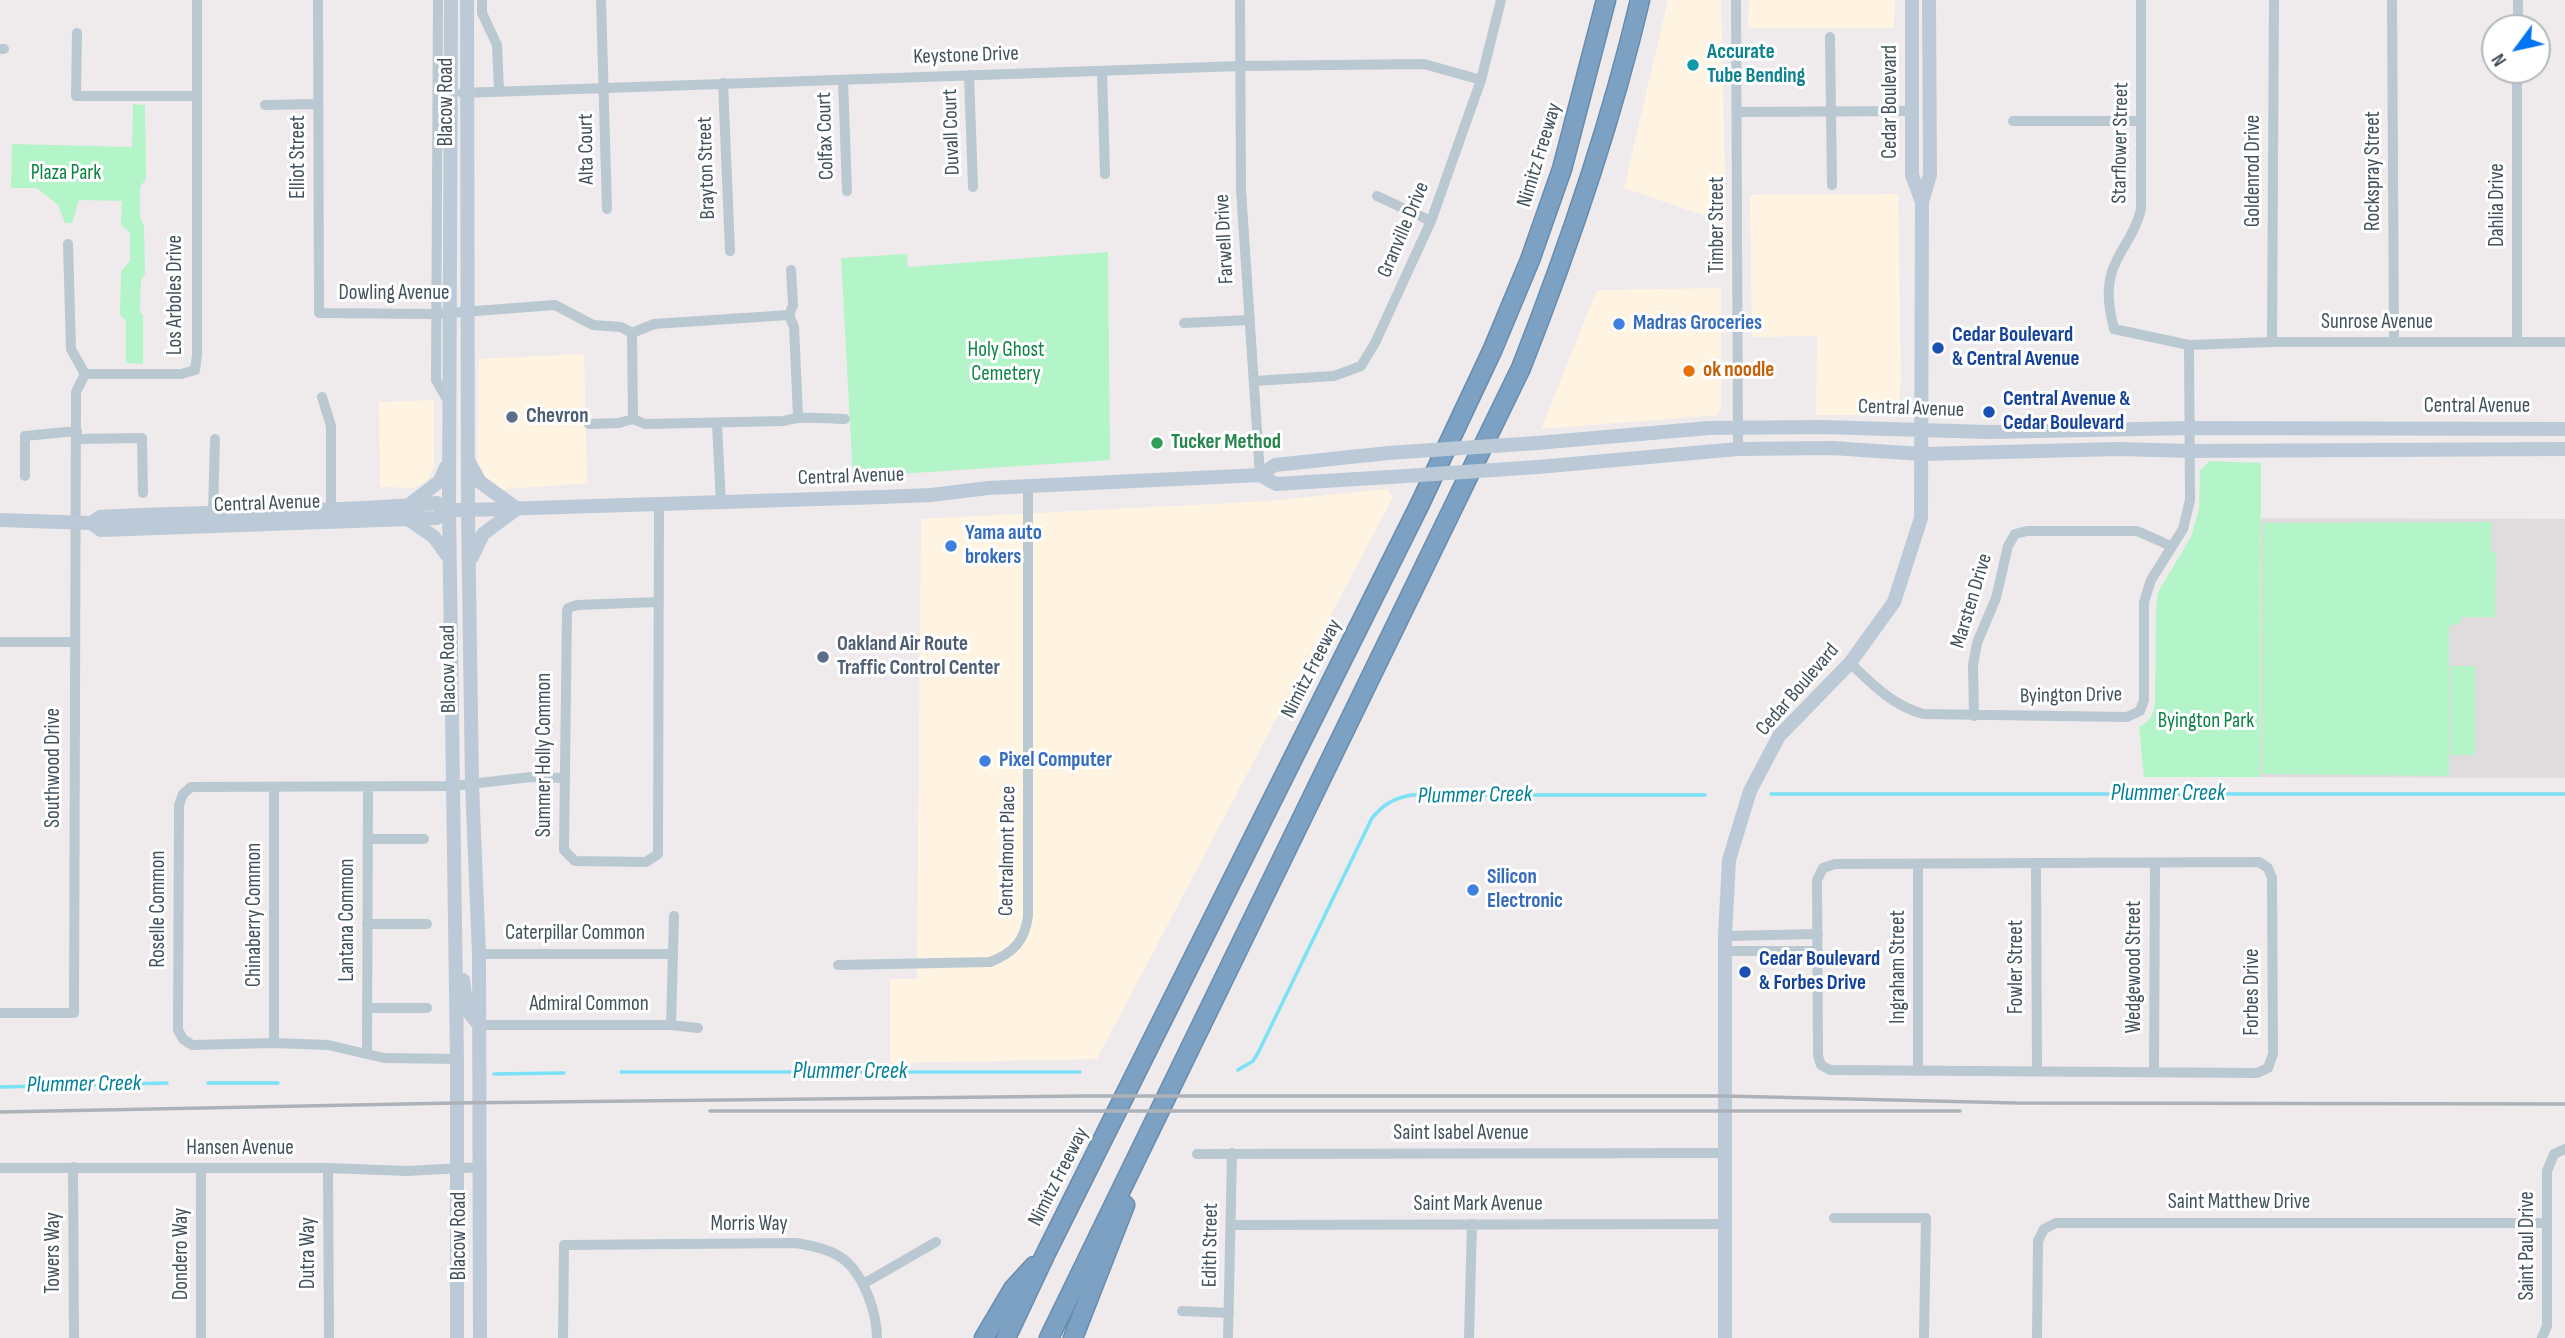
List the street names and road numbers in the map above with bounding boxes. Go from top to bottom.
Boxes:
street label: Keystone Drive [913,42,1019,70]
street label: Cedar Boulevard [1878,45,1904,159]
street label: Blacow Road [434,58,460,146]
street label: Starflower Street [2107,82,2135,204]
street label: Duvall Court [938,88,966,176]
street label: Colfax Court [812,92,840,180]
street label: Nimitz Freeway [1512,100,1568,210]
street label: Rockspray Street [2361,111,2387,231]
street label: Alta Court [574,113,600,185]
street label: Elliot Street [286,115,312,199]
street label: Goldenrod Drive [2241,115,2267,227]
street label: Brayton Street [693,116,721,220]
street label: Dahlia Drive [2485,163,2511,247]
street label: Timber Street [1705,177,1731,273]
street label: Granville Drive [1373,178,1435,282]
street label: Farwell Drive [1210,193,1240,285]
street label: Los Arboles Drive [163,235,189,355]
street label: Dowling Avenue [338,281,450,307]
street label: Sunrose Avenue [2321,310,2433,336]
street label: Central Avenue [2424,394,2530,420]
street label: Central Avenue [1857,395,1965,423]
street label: Central Avenue [797,463,905,491]
street label: Central Avenue [213,490,321,518]
street label: Marsten Drive [1946,551,1998,651]
street label: Nimitz Freeway [1276,615,1348,723]
street label: Blacow Road [436,625,462,713]
street label: Cedar Boulevard [1751,639,1845,741]
street label: Summer Holly Common [532,673,558,837]
street label: Byington Drive [2020,683,2122,709]
street label: Southwood Drive [41,708,67,828]
street label: Centralmont Place [994,786,1022,916]
street label: Chinaberry Common [242,843,268,987]
street label: Roselle Common [146,850,172,968]
street label: Lantana Common [335,858,361,982]
street label: Wedgewood Street [2122,901,2148,1033]
street label: Ingraham Street [1886,910,1912,1024]
street label: Fowler Street [2004,920,2030,1014]
street label: Caterpillar Common [505,921,645,947]
street label: Forbes Drive [2240,948,2266,1036]
street label: Admiral Common [529,992,649,1018]
street label: Saint Isabel Avenue [1393,1121,1529,1147]
street label: Nimitz Freeway [1023,1123,1095,1231]
street label: Hansen Avenue [186,1136,294,1162]
street label: Saint Matthew Drive [2168,1190,2310,1216]
street label: Saint Paul Drive [2515,1191,2541,1301]
street label: Blacow Road [447,1192,473,1280]
street label: Saint Mark Avenue [1413,1192,1543,1218]
street label: Edith Street [1198,1203,1224,1287]
street label: Dondero Way [169,1208,195,1300]
street label: Towers Way [41,1212,67,1294]
street label: Morris Way [710,1212,788,1238]
street label: Dutra Way [296,1217,322,1289]

